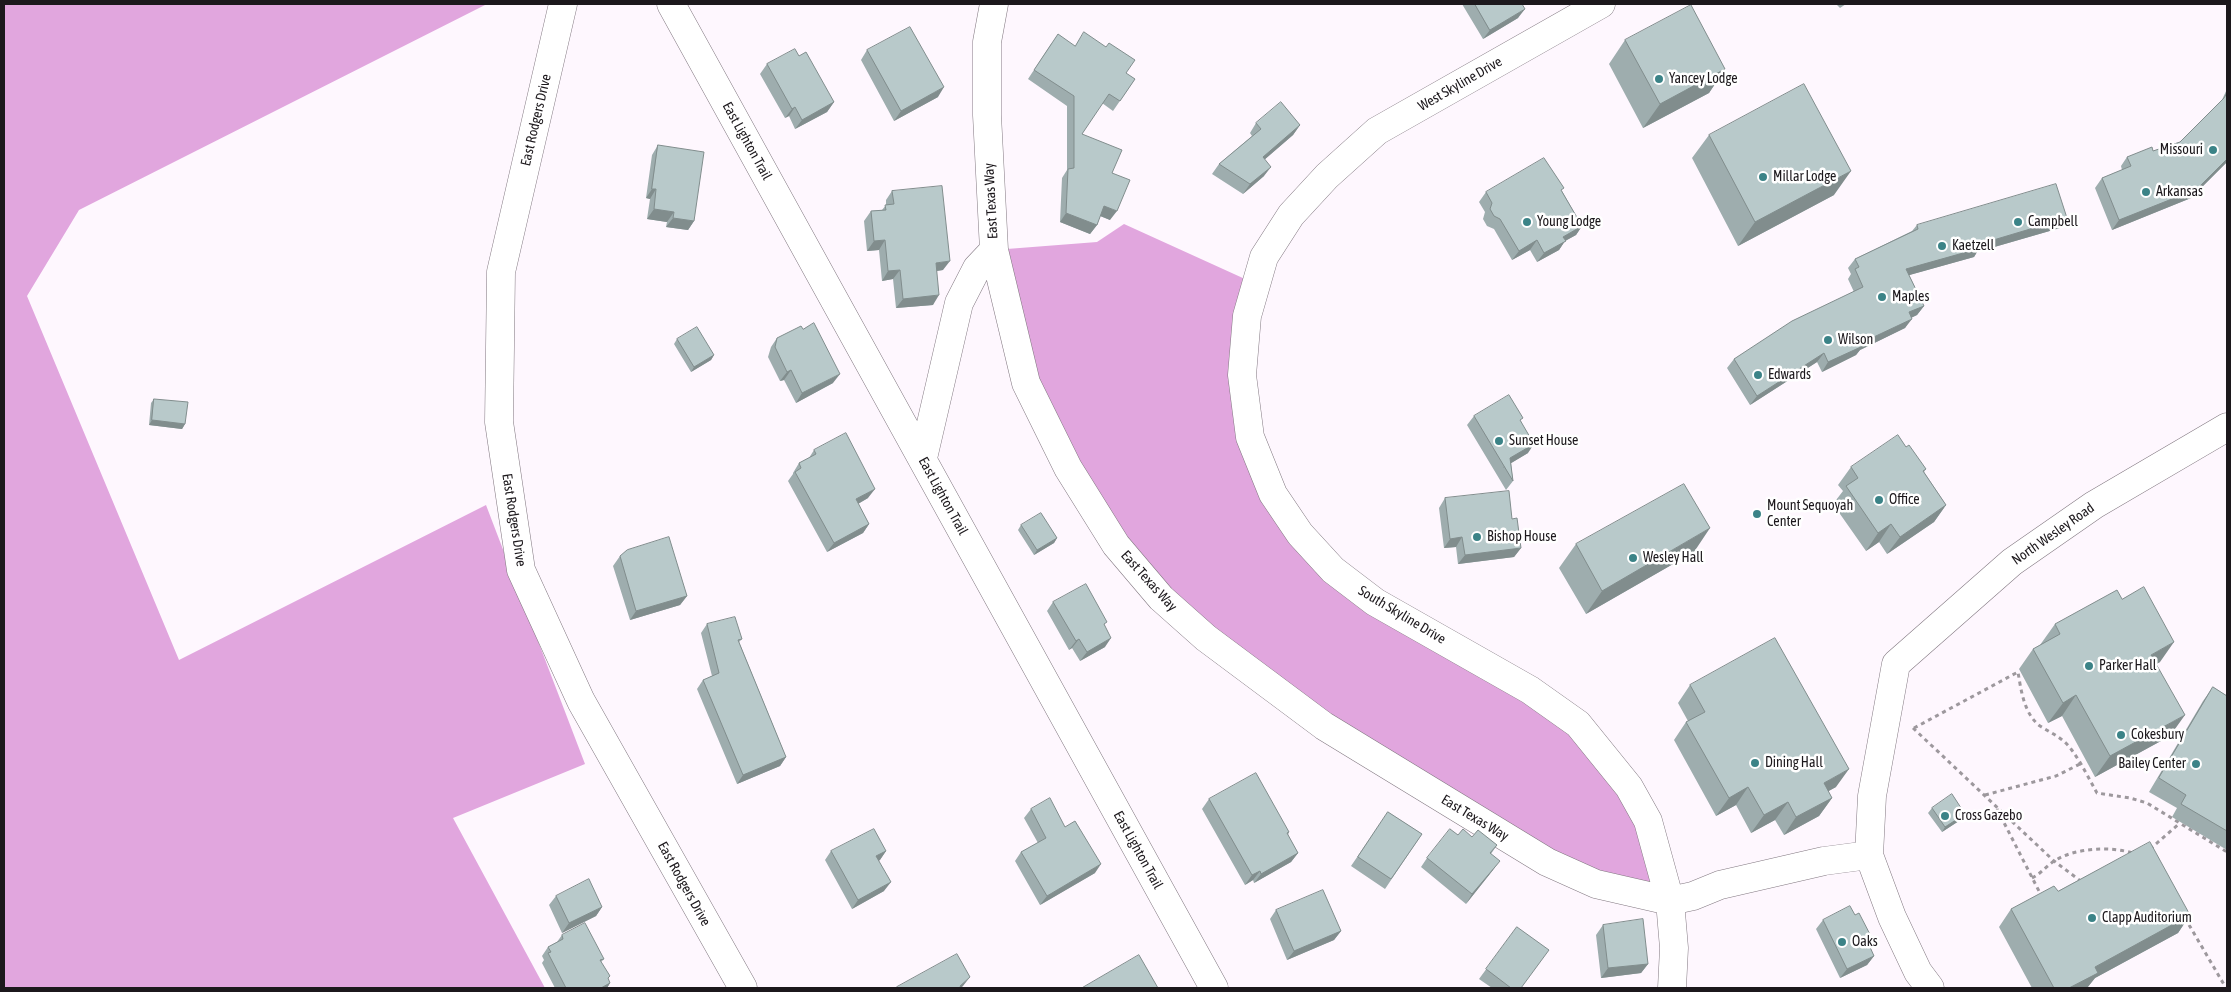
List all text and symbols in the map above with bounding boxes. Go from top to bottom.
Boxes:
street label: West Skyline Drive [1415,53,1505,115]
place label: Yancey Lodge [1669,71,1738,87]
street label: East Rodgers Drive [517,72,555,168]
marker: Yancey Lodge [1653,73,1665,85]
street label: East Lighton Trail [719,99,775,183]
place label: Missouri [2160,142,2203,158]
marker: Missouri [2207,144,2219,156]
street label: East Texas Way [981,163,1001,239]
place label: Millar Lodge [1773,169,1836,185]
marker: Millar Lodge [1757,171,1769,183]
place label: Arkansas [2156,184,2203,200]
marker: Arkansas [2140,186,2152,198]
place label: Young Lodge [1537,214,1601,230]
place label: Campbell [2028,214,2078,230]
marker: Young Lodge [1521,216,1533,228]
marker: Campbell [2012,216,2024,228]
place label: Kaetzell [1952,238,1994,254]
marker: Kaetzell [1936,240,1948,252]
place label: Maples [1892,289,1929,305]
marker: Maples [1876,291,1888,303]
place label: Wilson [1838,332,1873,348]
marker: Wilson [1822,334,1834,346]
place label: Edwards [1768,367,1811,383]
marker: Edwards [1752,369,1764,381]
place label: Sunset House [1509,433,1578,449]
marker: Sunset House [1493,435,1505,447]
street label: East Lighton Trail [915,454,971,538]
street label: East Rodgers Drive [498,472,530,568]
place label: Office [1889,492,1920,508]
marker: Office [1873,494,1885,506]
place label: Mount Sequoyah Center [1767,498,1853,530]
street label: North Wesley Road [2009,499,2097,569]
marker: Mount Sequoyah Center [1751,508,1763,520]
place label: Bishop House [1487,529,1556,545]
marker: Bishop House [1471,531,1483,543]
street label: East Texas Way [1117,547,1181,615]
place label: Wesley Hall [1643,550,1704,566]
marker: Wesley Hall [1627,552,1639,564]
street label: South Skyline Drive [1355,582,1449,648]
place label: Parker Hall [2099,658,2157,674]
marker: Parker Hall [2083,660,2095,672]
place label: Cokesbury [2131,727,2184,743]
marker: Cokesbury [2115,729,2127,741]
place label: Dining Hall [1765,755,1823,771]
place label: Bailey Center [2118,756,2186,772]
marker: Dining Hall [1749,757,1761,769]
marker: Bailey Center [2190,758,2202,770]
street label: East Texas Way [1438,791,1512,845]
street label: East Lighton Trail [1110,808,1166,892]
place label: Cross Gazebo [1955,808,2022,824]
marker: Cross Gazebo [1939,810,1951,822]
street label: East Rodgers Drive [654,839,714,929]
place label: Clapp Auditorium [2102,910,2192,926]
marker: Clapp Auditorium [2086,912,2098,924]
place label: Oaks [1852,934,1878,950]
marker: Oaks [1836,936,1848,948]

